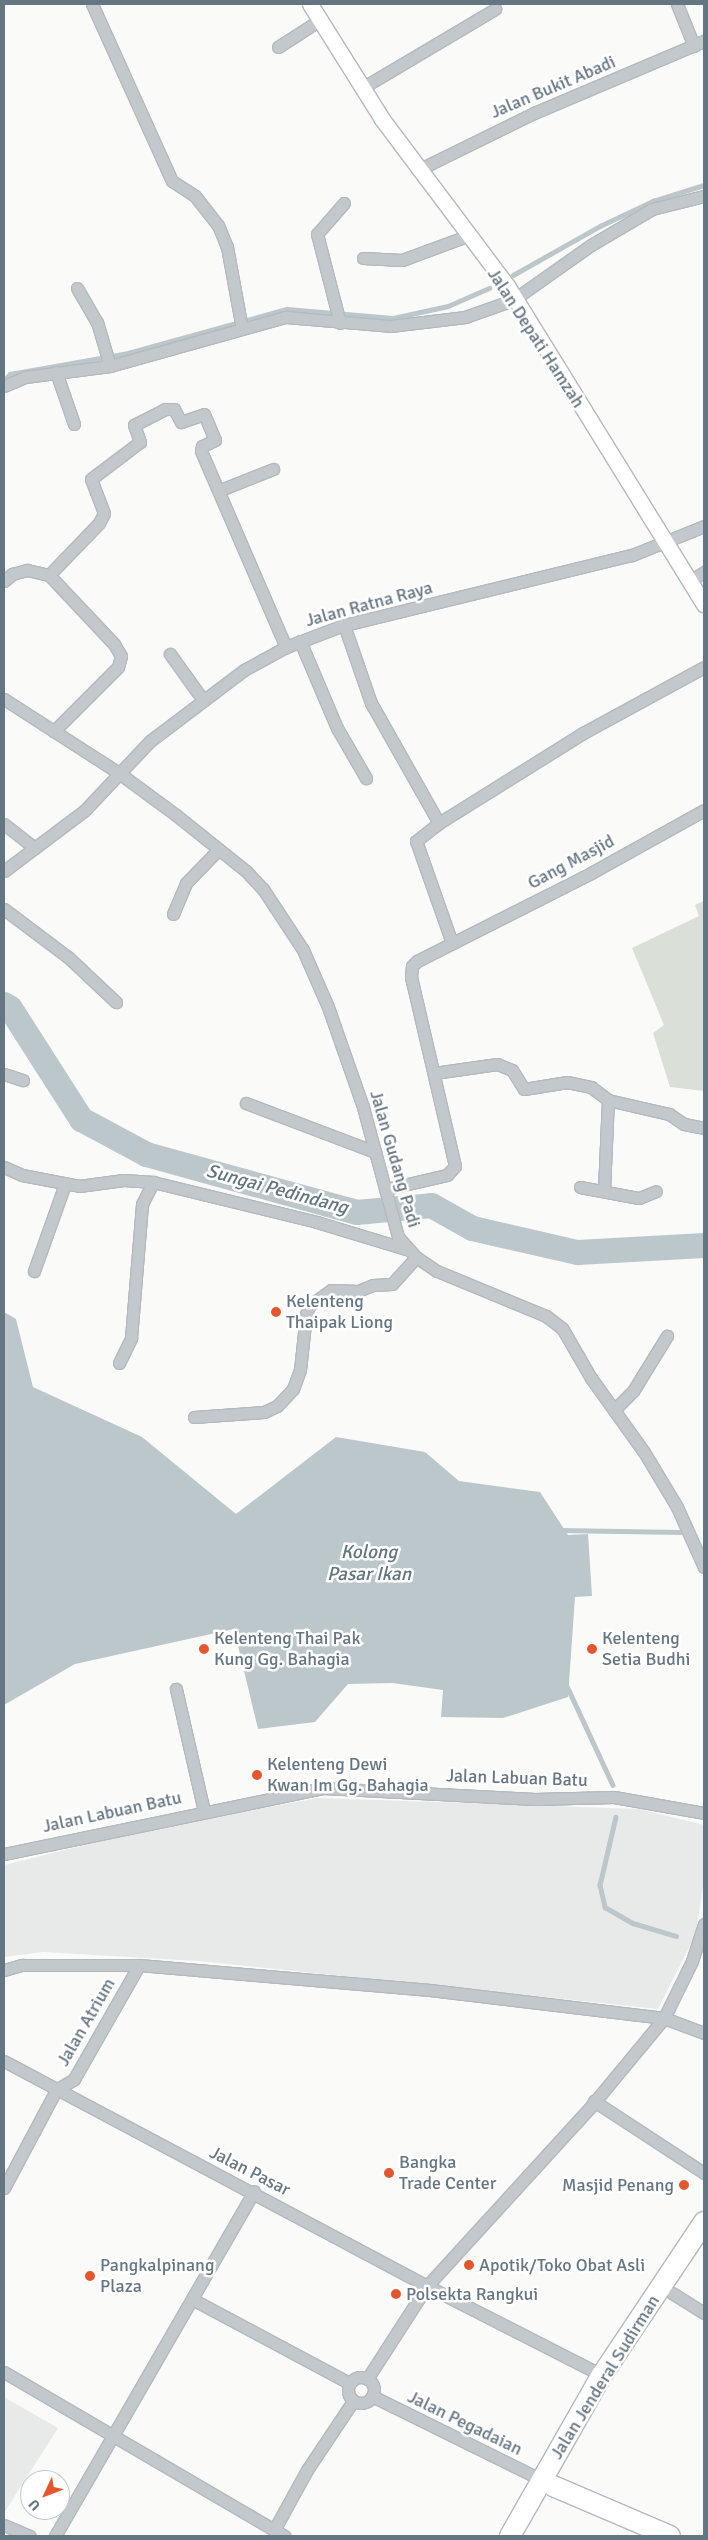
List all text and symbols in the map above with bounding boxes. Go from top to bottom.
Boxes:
street label: Jalan Bukit Abadi [487,51,619,123]
street label: Jalan Depati Hamzah [483,264,589,412]
street label: Jalan Ratna Raya [303,577,435,631]
street label: Gang Masjid [524,830,618,894]
street label: Jalan Gudang Padi [365,1088,425,1230]
water label: Sungai Pedindang [204,1160,350,1220]
place label: Kelenteng Thaipak Liong [286,1291,393,1334]
marker: Kelenteng Thaipak Liong [270,1306,282,1318]
water label: Kolong Pasar Ikan [327,1542,411,1586]
place label: Kelenteng Thai Pak Kung Gg. Bahagia [214,1628,360,1670]
place label: Kelenteng Setia Budhi [602,1628,690,1670]
marker: Kelenteng Thai Pak Kung Gg. Bahagia [198,1643,210,1655]
marker: Kelenteng Setia Budhi [586,1643,598,1655]
place label: Kelenteng Dewi Kwan Im Gg. Bahagia [267,1754,429,1796]
street label: Jalan Labuan Batu [446,1765,588,1791]
marker: Kelenteng Dewi Kwan Im Gg. Bahagia [251,1769,263,1781]
street label: Jalan Labuan Batu [41,1787,183,1837]
street label: Jalan Atrium [52,1974,120,2070]
street label: Jalan Pasar [206,2142,294,2200]
place label: Bangka Trade Center [399,2152,496,2194]
marker: Bangka Trade Center [383,2167,395,2179]
place label: Masjid Penang [562,2174,674,2196]
marker: Masjid Penang [678,2179,690,2191]
place label: Apotik/Toko Obat Asli [479,2254,645,2276]
place label: Pangkalpinang Plaza [100,2255,214,2298]
marker: Apotik/Toko Obat Asli [463,2259,475,2271]
marker: Pangkalpinang Plaza [84,2270,96,2282]
place label: Polsekta Rangkui [406,2283,538,2305]
marker: Polsekta Rangkui [390,2288,402,2300]
street label: Jalan Jenderal Sudirman [546,2291,664,2463]
street label: Jalan Pegadaian [404,2386,526,2460]
north arrow [20,2470,70,2520]
text: U [25,2496,44,2514]

